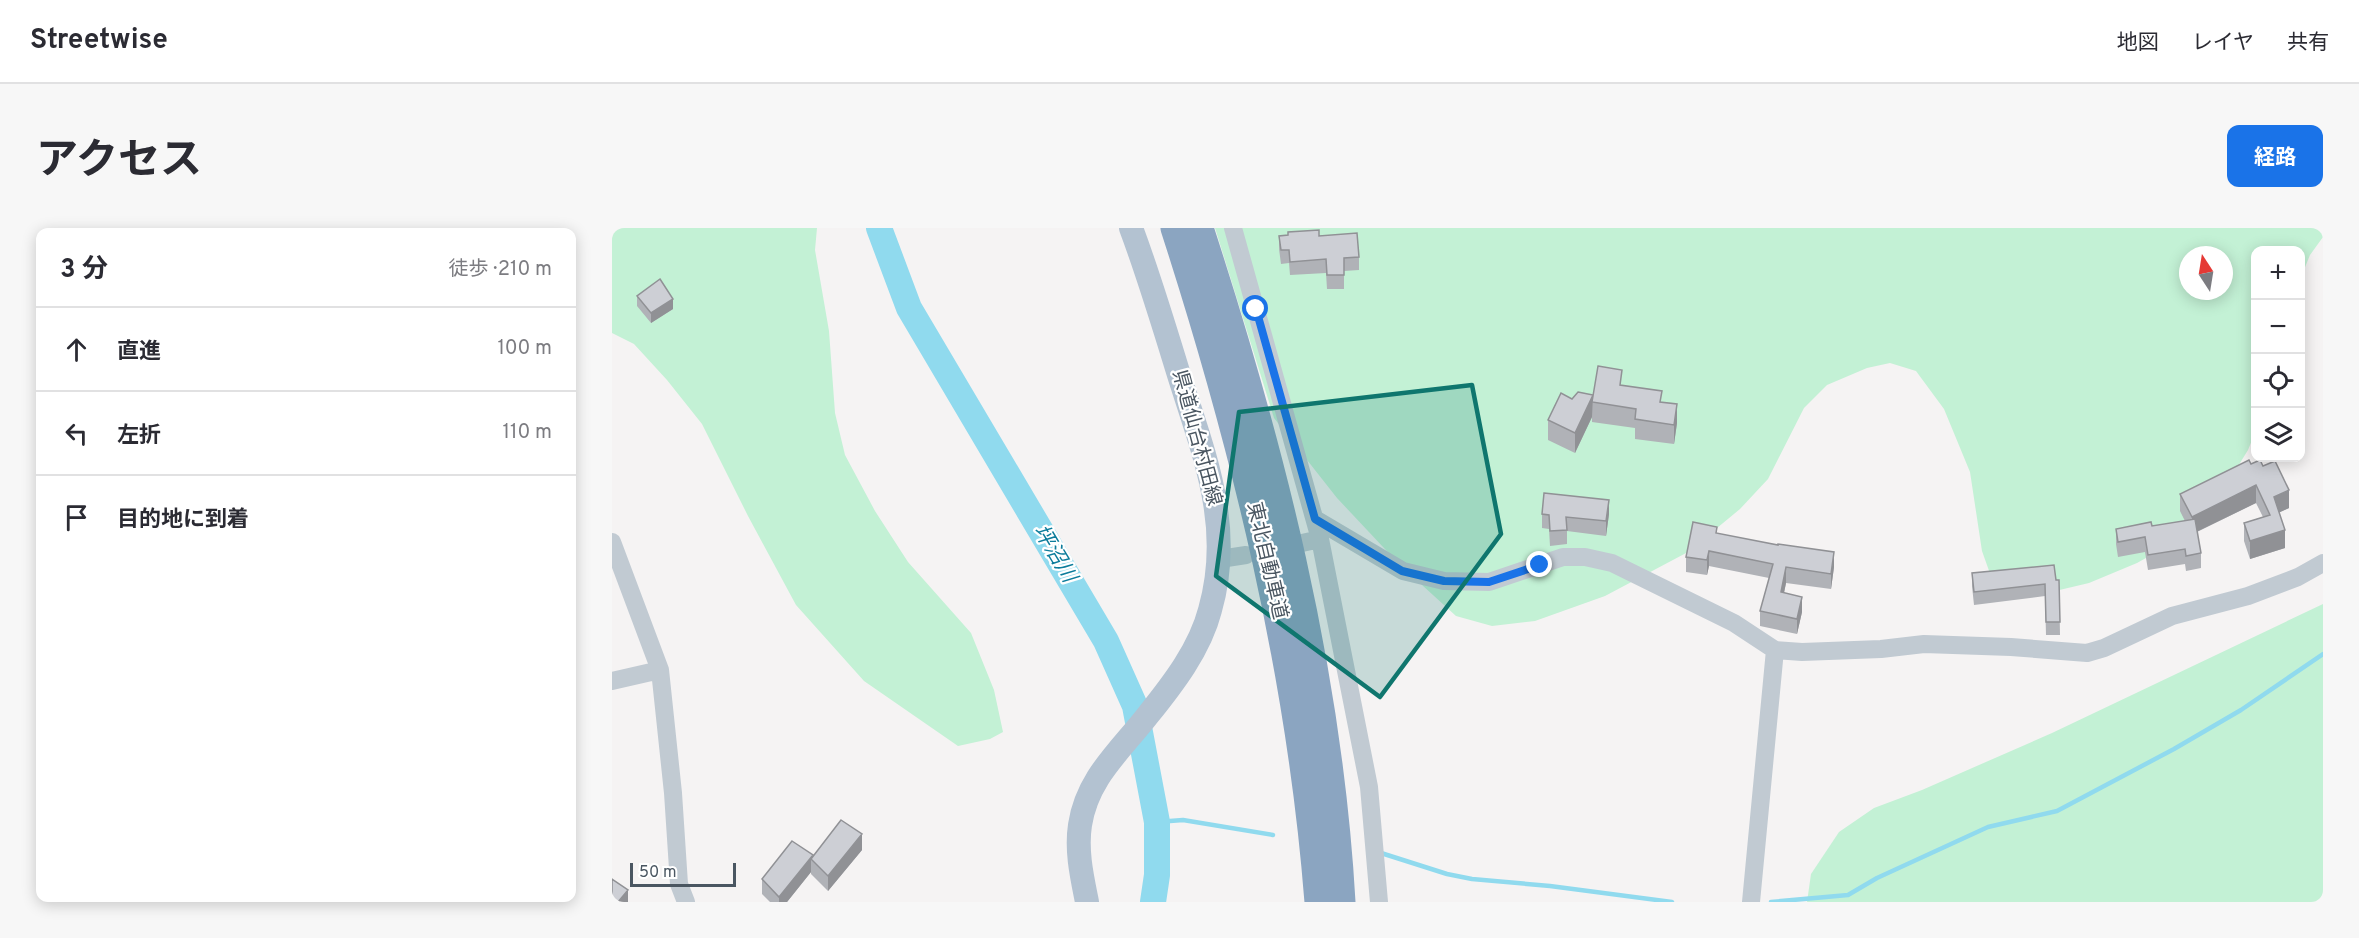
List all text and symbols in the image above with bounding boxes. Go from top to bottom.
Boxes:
text: Streetwise [30,23,168,59]
text: 地図 [2117,30,2159,57]
text: レイヤ [2192,30,2254,57]
text: 共有 [2287,30,2329,57]
button: 経路 [2227,125,2323,187]
text: アクセス [36,136,202,189]
north arrow [2179,246,2233,300]
map controls [2251,246,2305,462]
button: + [2251,246,2305,300]
text: 3 分 [60,254,108,287]
text: 徒歩 · 210 m [448,257,552,283]
route start [1242,295,1268,321]
button: − [2251,300,2305,354]
icon: ahead [60,333,93,366]
text: 100 m [497,336,552,362]
text: 直進 [117,339,161,366]
button: locate [2251,354,2305,408]
street label: 県道仙台村田線 [1165,367,1227,509]
button: layers [2251,408,2305,462]
icon: left [60,417,93,450]
text: 110 m [503,420,552,446]
text: 左折 [117,423,161,450]
street label: 東北自動車道 [1240,500,1292,622]
icon: arrive [60,501,93,534]
text: 目的地に到着 [117,507,249,534]
water label: 坪沼川 [1026,520,1083,590]
route end [1526,551,1552,577]
scale bar [630,860,736,888]
text: 50 m [639,863,677,883]

